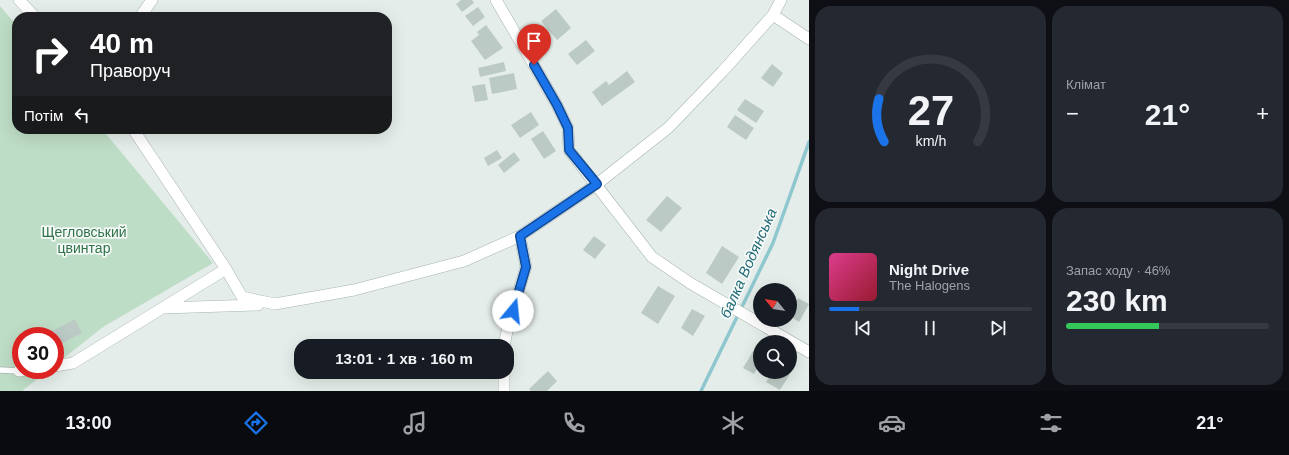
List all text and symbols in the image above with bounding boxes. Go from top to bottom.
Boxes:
pin [517,24,551,65]
icon: right [24,28,76,80]
text: 40 m [90,28,154,59]
icon: arrive [523,30,545,52]
text: Праворуч [90,61,171,81]
text: Клімат [1066,77,1106,92]
text: 27 [907,87,954,134]
text: 21° [1145,98,1190,131]
text: − [1066,101,1079,126]
text: + [1256,101,1269,126]
icon: left [71,104,93,126]
text: Потім [24,107,63,124]
text: km/h [915,132,946,148]
water label: балка Водянська [716,205,780,321]
park label: Щегловський цвинтар [41,224,127,256]
text: Night Drive [889,261,969,278]
text: Запас ходу · 46% [1066,263,1170,278]
text: The Halogens [889,278,970,293]
north arrow [753,283,797,327]
map controls [753,283,797,379]
text: 230 km [1066,284,1168,317]
position arrow [492,290,534,332]
icon: previous [852,317,874,339]
icon: pause [919,317,941,339]
icon: next [987,317,1009,339]
speed limit sign: 30 [12,327,64,379]
button: search [753,335,797,379]
text: 13:01 · 1 хв · 160 m [335,350,473,367]
icon: directions [242,409,270,437]
icon: music [401,409,429,437]
icon: phone [560,409,588,437]
icon: climate [719,409,747,437]
icon: car [878,409,906,437]
icon: filters [1037,409,1065,437]
text: 13:00 [65,413,112,433]
text: 21° [1196,413,1223,433]

